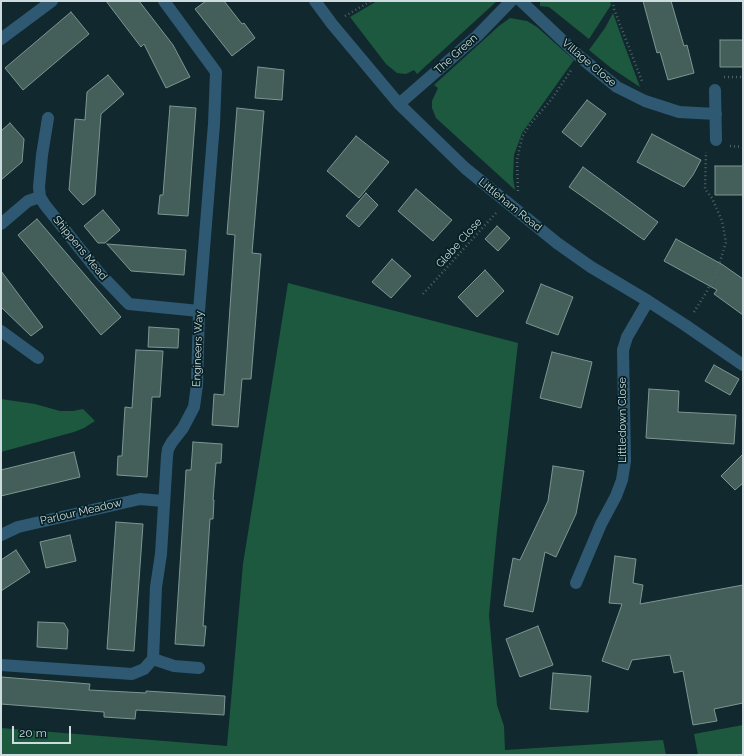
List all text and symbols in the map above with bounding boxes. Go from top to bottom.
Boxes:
street label: The Green [432,31,480,77]
street label: Village Close [559,36,619,90]
street label: Littleham Road [476,176,544,234]
street label: Shippens Mead [50,213,110,283]
street label: Glebe Close [433,215,485,271]
street label: Engineers Way [190,311,206,387]
street label: Littledown Close [616,377,630,463]
street label: Parlour Meadow [39,496,123,528]
scale bar [14,718,73,744]
text: 20 m [19,726,47,740]

